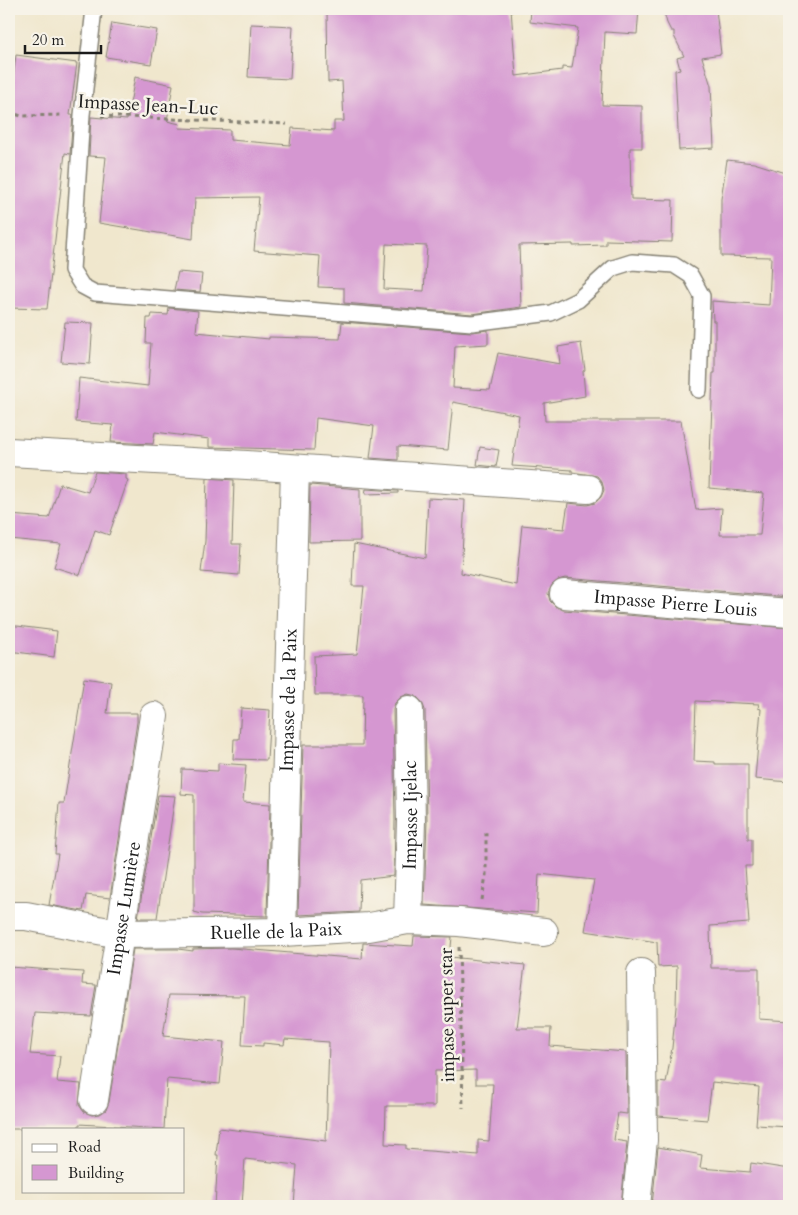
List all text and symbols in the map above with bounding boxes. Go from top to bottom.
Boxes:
scale bar [25,22,101,54]
text: 20 m [32,30,64,50]
street label: Impasse Jean-Luc [77,88,219,122]
street label: Impasse Pierre Louis [593,584,758,623]
street label: Impasse de la Paix [274,627,304,772]
street label: Impasse Ijelac [397,760,424,870]
street label: Impasse Lumière [101,840,147,977]
street label: Ruelle de la Paix [210,916,343,946]
street label: impase super star [433,947,461,1083]
legend [22,1128,185,1192]
text: Road [68,1137,101,1157]
text: Building [68,1163,124,1183]

